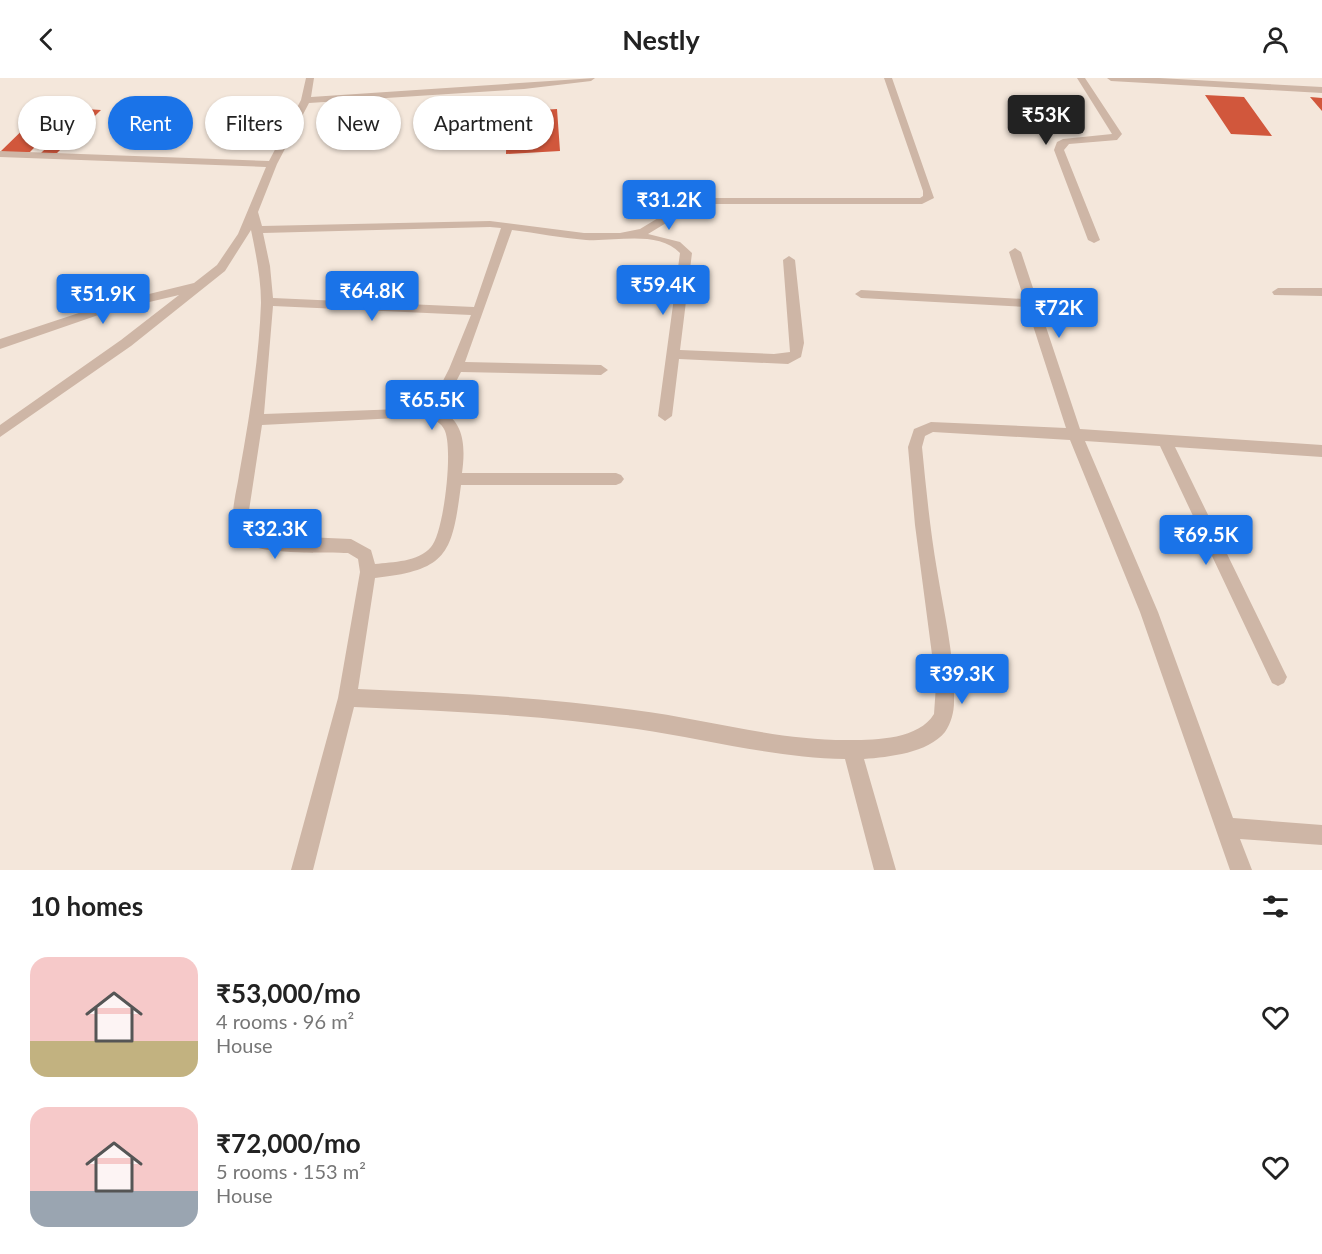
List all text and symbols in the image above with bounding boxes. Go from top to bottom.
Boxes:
icon: back [30,23,63,56]
text: Nestly [622,23,700,56]
icon: person [1259,23,1292,56]
pin: ₹53K [1010,95,1082,146]
chip: Buy [18,96,96,150]
chip: Rent [108,96,193,150]
chip: Filters [205,96,304,150]
chip: New [316,96,401,150]
chip: Apartment [413,96,554,150]
text: ₹53K [1022,102,1070,126]
pin: ₹31.2K [620,180,718,231]
text: ₹31.2K [637,187,701,211]
pin: ₹59.4K [614,265,712,316]
pin: ₹64.8K [323,271,421,322]
text: ₹59.4K [631,272,695,296]
pin: ₹51.9K [54,274,152,325]
text: ₹64.8K [340,278,404,302]
text: ₹51.9K [71,281,135,305]
pin: ₹72K [1023,288,1095,339]
text: ₹72K [1035,295,1083,319]
pin: ₹65.5K [383,380,481,431]
text: ₹65.5K [400,387,464,411]
pin: ₹32.3K [226,509,324,560]
pin: ₹69.5K [1157,515,1255,566]
text: ₹32.3K [243,516,307,540]
text: ₹69.5K [1174,522,1238,546]
pin: ₹39.3K [913,654,1011,705]
text: ₹39.3K [930,661,994,685]
text: 10 homes [30,890,143,922]
icon: filters [1259,890,1292,923]
text: ₹53,000/mo [216,977,361,1009]
icon: home [78,981,150,1053]
icon: heart [1259,1001,1292,1034]
text: 4 rooms · 96 m² [216,1009,354,1033]
text: House [216,1033,273,1057]
text: ₹72,000/mo [216,1127,361,1159]
icon: home [78,1131,150,1203]
icon: heart [1259,1151,1292,1184]
text: 5 rooms · 153 m² [216,1159,366,1183]
text: House [216,1183,273,1207]

